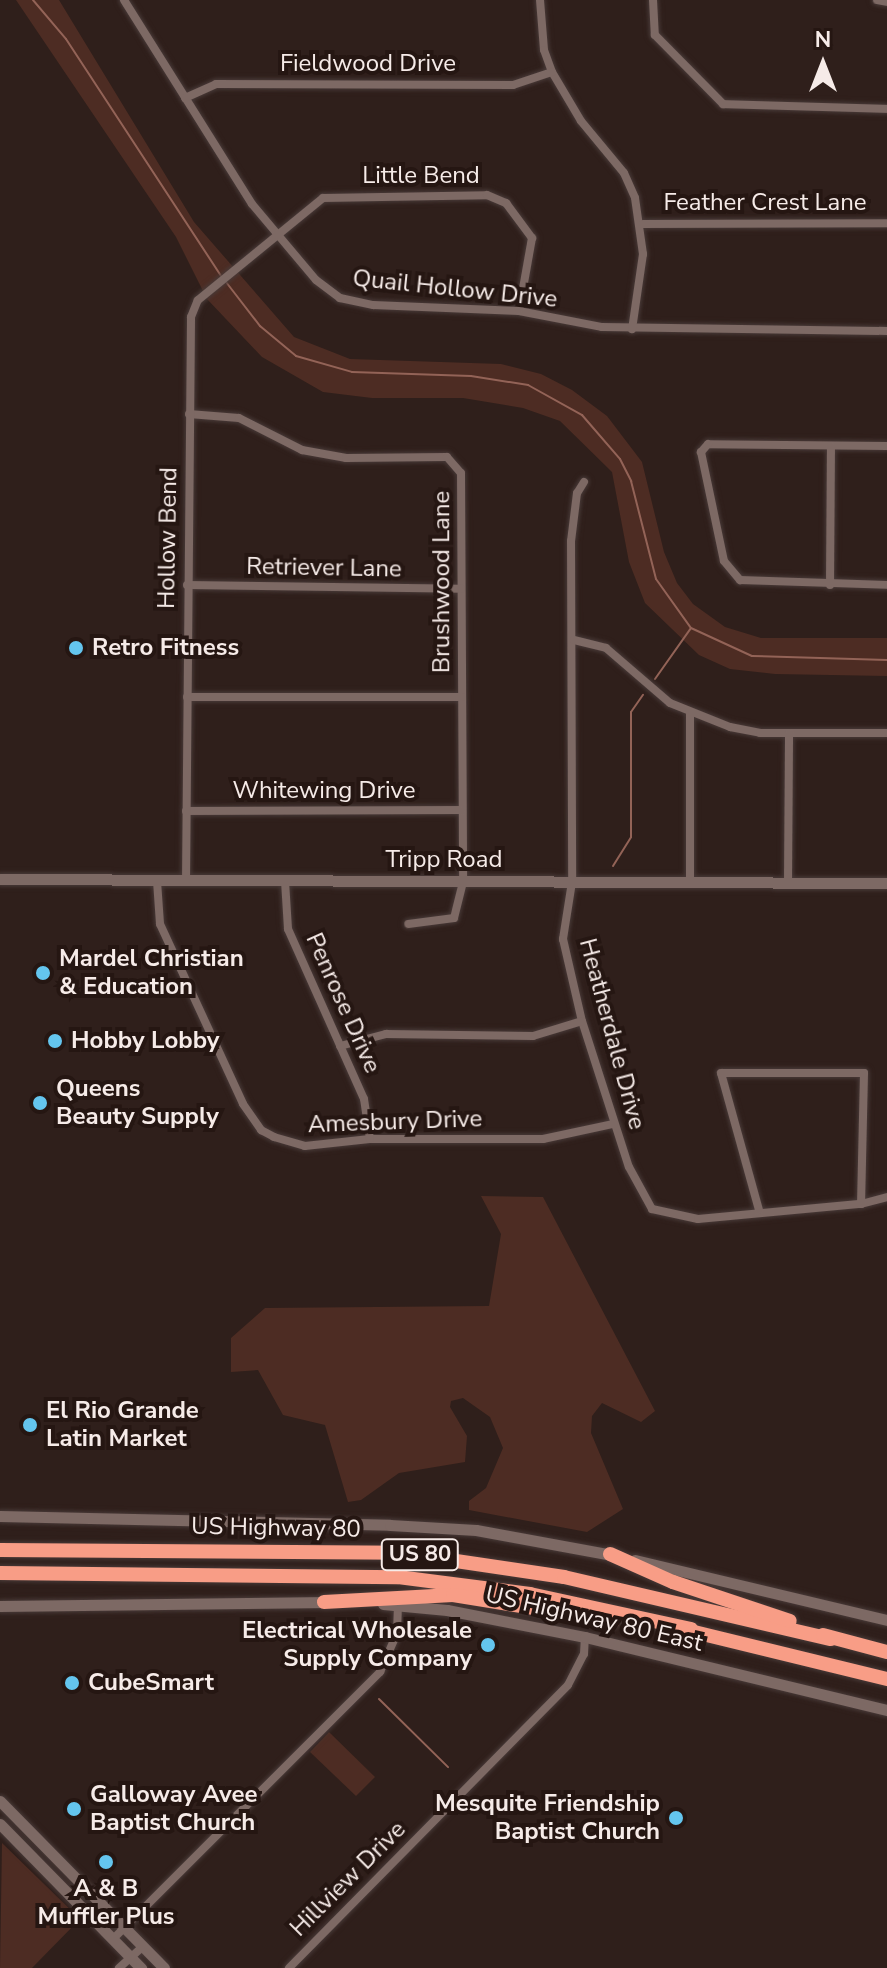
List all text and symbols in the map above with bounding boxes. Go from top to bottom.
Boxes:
north arrow [783,24,863,104]
text: N [815,25,831,55]
street label: Fieldwood Drive [280,50,456,78]
street label: Little Bend [362,162,480,190]
street label: Feather Crest Lane [663,189,867,217]
street label: Quail Hollow Drive [351,264,559,314]
street label: Hollow Bend [152,467,184,609]
street label: Brushwood Lane [428,491,456,673]
street label: Retriever Lane [246,552,402,584]
place label: Retro Fitness [92,634,239,662]
marker: Retro Fitness [67,639,85,657]
street label: Whitewing Drive [232,777,416,805]
street label: Tripp Road [386,846,502,874]
street label: Penrose Drive [299,929,387,1077]
street label: Heatherdale Drive [573,935,651,1133]
place label: Mardel Christian & Education [59,945,244,1001]
marker: Mardel Christian & Education [34,964,52,982]
place label: Hobby Lobby [71,1027,219,1055]
marker: Hobby Lobby [46,1032,64,1050]
place label: Queens Beauty Supply [56,1075,219,1131]
marker: Queens Beauty Supply [31,1094,49,1112]
street label: Amesbury Drive [307,1105,483,1139]
place label: El Rio Grande Latin Market [46,1397,199,1453]
marker: El Rio Grande Latin Market [21,1416,39,1434]
street label: US Highway 80 [191,1512,361,1544]
road number: US 80 [380,1537,460,1573]
street label: US Highway 80 East [483,1580,705,1658]
place label: Electrical Wholesale Supply Company [242,1617,472,1673]
marker: Electrical Wholesale Supply Company [479,1636,497,1654]
place label: CubeSmart [88,1669,214,1697]
marker: CubeSmart [63,1674,81,1692]
place label: Galloway Avee Baptist Church [90,1781,258,1837]
place label: Mesquite Friendship Baptist Church [435,1790,660,1846]
marker: Galloway Avee Baptist Church [65,1800,83,1818]
marker: Mesquite Friendship Baptist Church [667,1809,685,1827]
street label: Hillview Drive [284,1815,412,1943]
marker: A & B Muffler Plus [97,1853,115,1871]
place label: A & B Muffler Plus [38,1875,174,1931]

